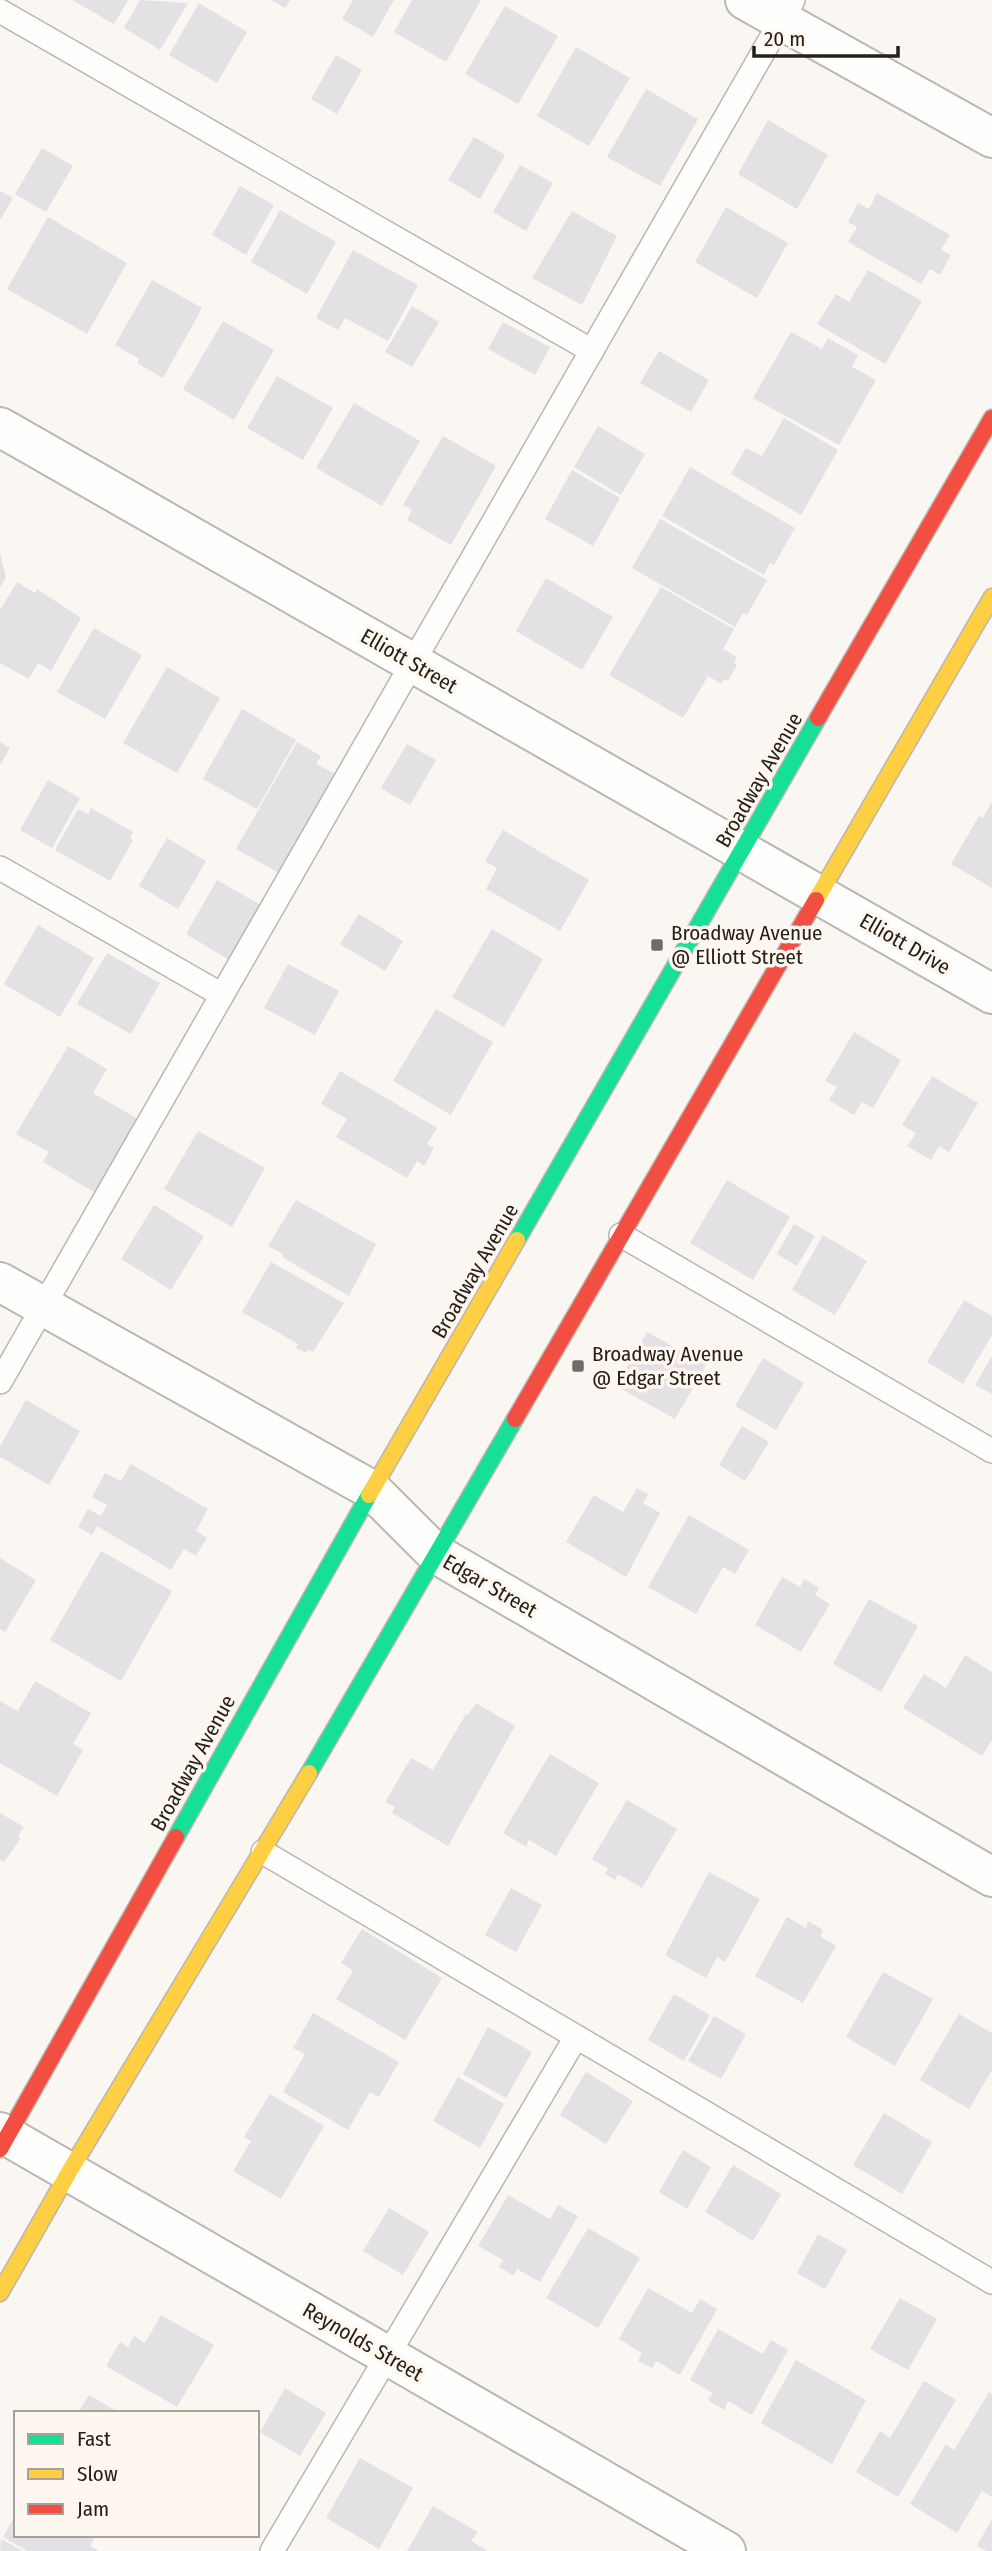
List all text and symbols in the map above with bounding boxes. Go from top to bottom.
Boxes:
scale bar [754,14,898,58]
text: 20 m [764,26,805,52]
street label: Elliott Street [356,623,462,699]
street label: Broadway Avenue [710,708,808,852]
street label: Elliott Drive [855,908,955,980]
place label: Broadway Avenue @ Elliott Street [671,920,823,970]
marker: Broadway Avenue @ Elliott Street [649,937,665,953]
street label: Broadway Avenue [426,1199,524,1343]
place label: Broadway Avenue @ Edgar Street [592,1341,744,1391]
marker: Broadway Avenue @ Edgar Street [570,1358,586,1374]
street label: Edgar Street [438,1549,542,1623]
street label: Broadway Avenue [145,1690,241,1836]
street label: Reynolds Street [298,2297,428,2387]
legend [14,2411,259,2537]
text: Fast [77,2426,111,2452]
text: Slow [77,2461,118,2487]
text: Jam [77,2496,109,2522]

